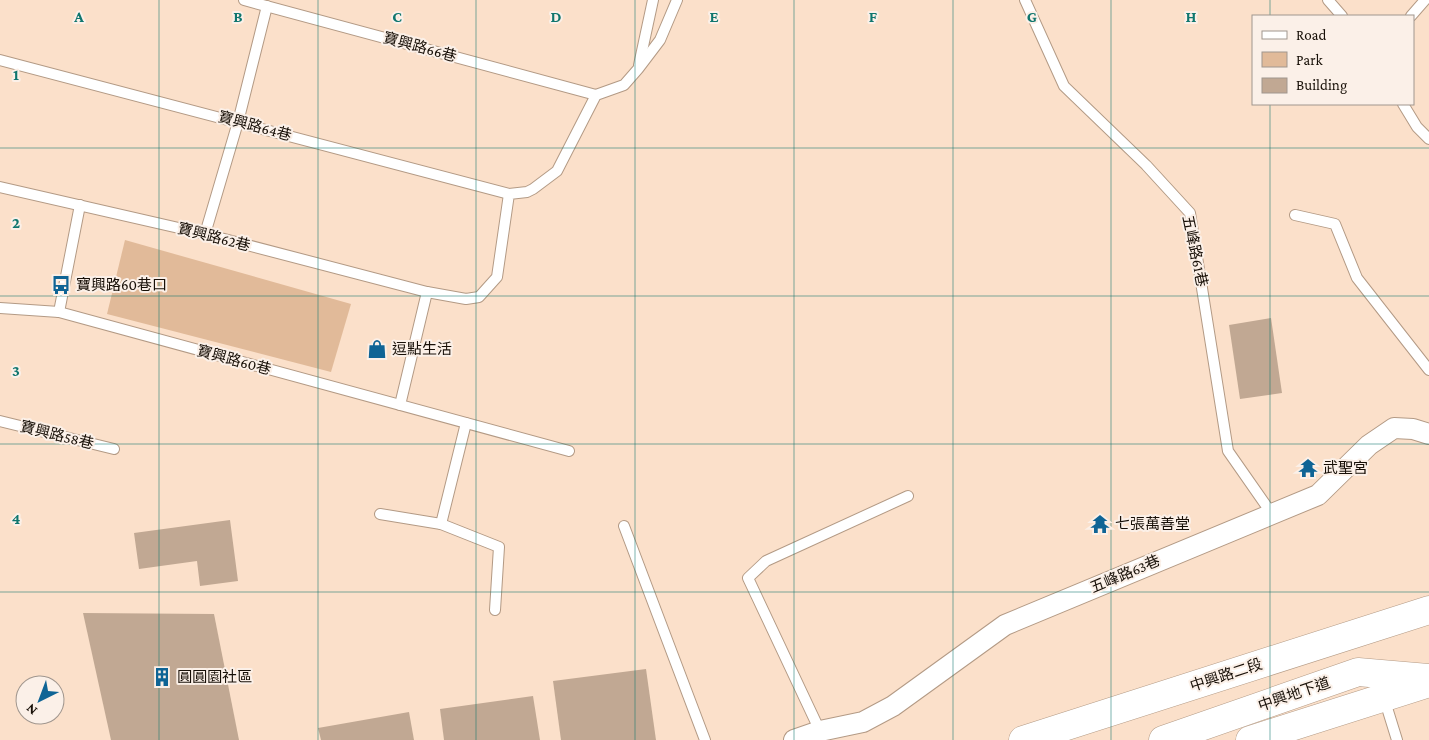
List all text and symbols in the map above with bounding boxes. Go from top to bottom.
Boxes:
text: A [73,8,84,25]
text: B [233,8,243,25]
text: C [392,8,402,25]
text: D [550,8,562,25]
text: E [709,8,719,25]
text: F [869,8,878,25]
text: G [1027,8,1037,25]
text: H [1186,8,1197,25]
legend [1252,15,1414,105]
text: Road [1296,27,1327,43]
street label: 寶興路66巷 [382,29,459,64]
text: Park [1296,52,1323,68]
text: 1 [13,66,19,83]
text: Building [1296,77,1347,94]
street label: 寶興路64巷 [217,108,294,143]
text: 2 [12,214,20,231]
street label: 五峰路61巷 [1180,214,1211,288]
street label: 寶興路62巷 [176,219,252,254]
bus stop icon: 寶興路60巷口 [50,274,72,296]
place label: 寶興路60巷口 [76,276,167,293]
shop icon: 逗點生活 [366,338,388,360]
street label: 寶興路60巷 [195,341,273,378]
place label: 逗點生活 [392,341,452,357]
text: 3 [12,362,20,379]
street label: 寶興路58巷 [19,417,96,452]
temple icon: 武聖宮 [1297,457,1319,479]
place label: 武聖宮 [1323,460,1368,476]
text: 4 [12,510,21,527]
temple icon: 七張萬善堂 [1089,513,1111,535]
place label: 七張萬善堂 [1115,516,1190,532]
street label: 五峰路63巷 [1087,551,1162,596]
street label: 中興路二段 [1188,656,1264,694]
building icon: 圓圓園社區 [151,666,173,688]
place label: 圓圓園社區 [177,669,252,685]
street label: 中興地下道 [1256,674,1332,714]
north arrow [15,675,65,725]
text: N [22,700,40,719]

